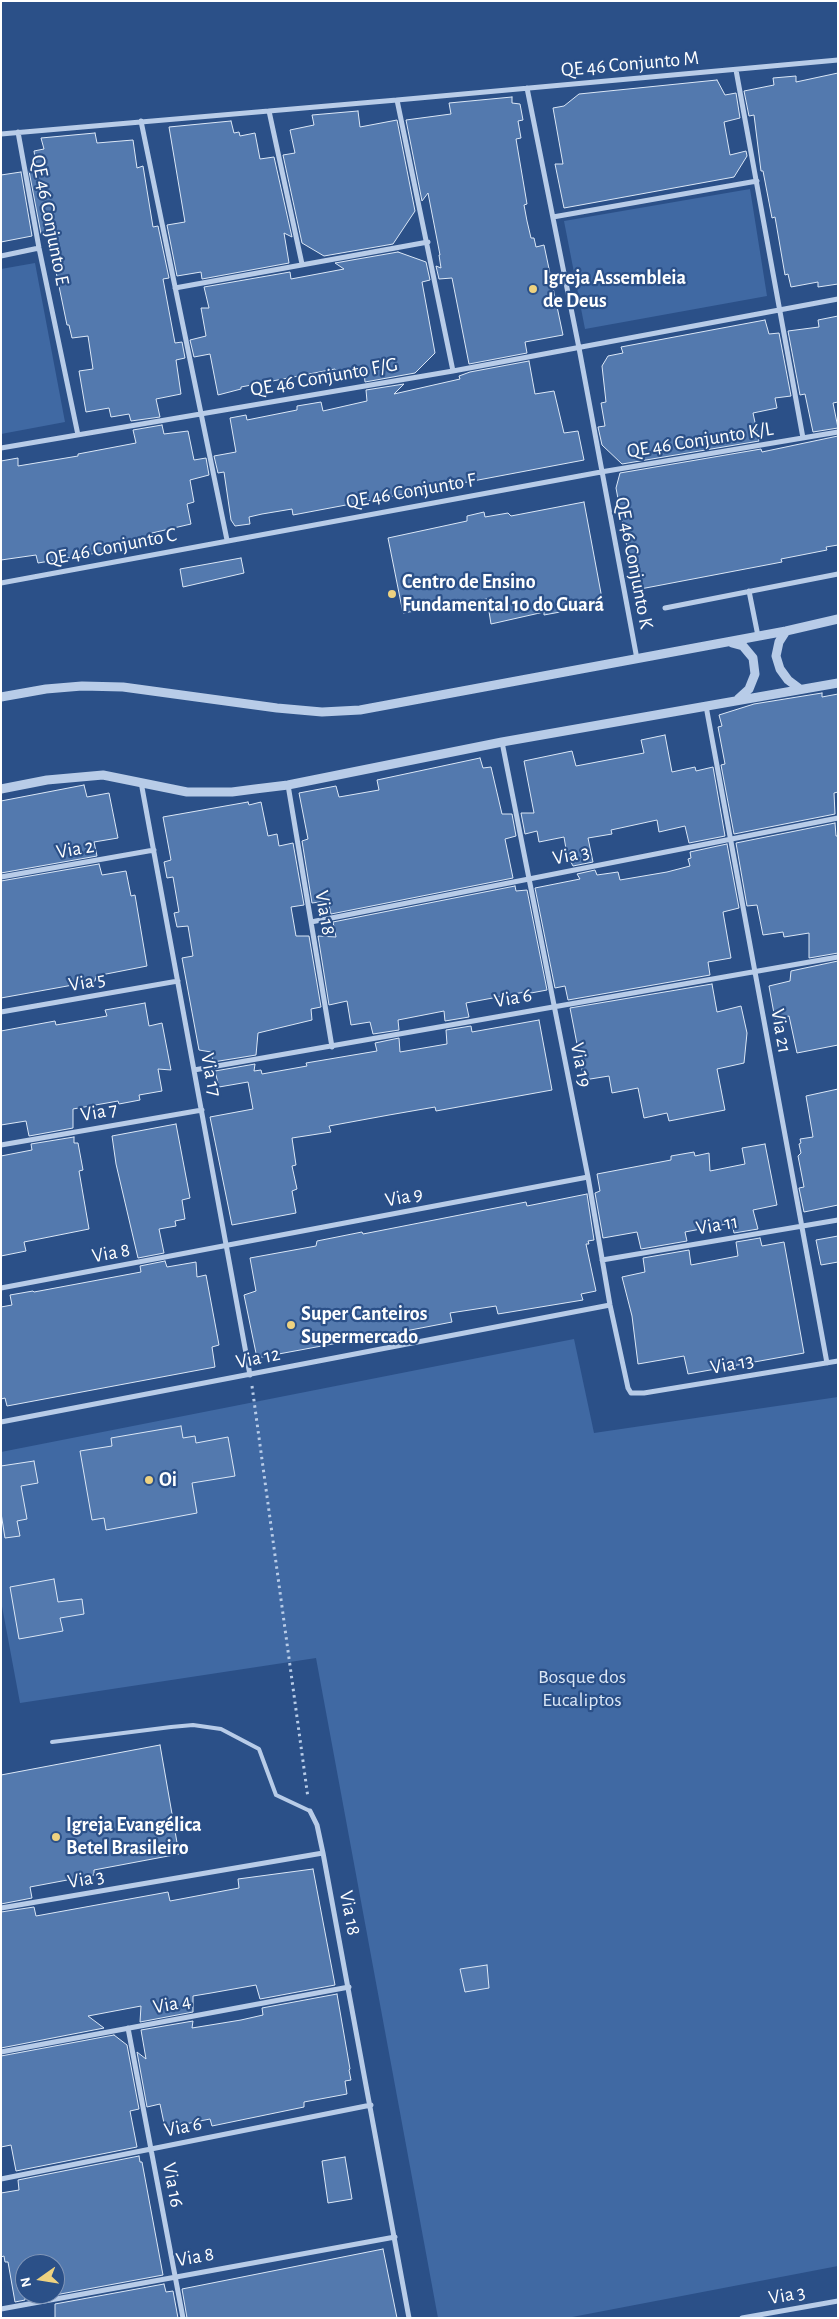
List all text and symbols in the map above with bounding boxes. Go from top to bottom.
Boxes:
street label: QE 46 Conjunto M [560,46,700,82]
street label: QE 46 Conjunto E [26,153,74,287]
place label: Igreja Assembleia de Deus [543,266,686,313]
marker: Igreja Assembleia de Deus [527,283,539,295]
street label: QE 46 Conjunto F/G [248,352,400,402]
street label: QE 46 Conjunto K/L [625,417,775,463]
street label: QE 46 Conjunto F [344,468,478,514]
street label: QE 46 Conjunto K [609,495,659,631]
street label: QE 46 Conjunto C [43,523,179,571]
place label: Centro de Ensino Fundamental 10 do Guará [402,570,604,617]
marker: Centro de Ensino Fundamental 10 do Guará [386,588,398,600]
street label: Via 2 [54,834,96,864]
street label: Via 3 [551,840,591,870]
street label: Via 18 [309,889,341,937]
street label: Via 5 [67,967,107,997]
street label: Via 6 [492,983,534,1013]
street label: Via 21 [765,1007,797,1055]
street label: Via 19 [565,1041,597,1089]
street label: Via 17 [195,1051,227,1099]
street label: Via 7 [79,1097,119,1127]
street label: Via 9 [383,1182,425,1212]
street label: Via 11 [694,1209,740,1241]
street label: Via 8 [90,1238,132,1268]
place label: Super Canteiros Supermercado [301,1302,427,1349]
marker: Super Canteiros Supermercado [285,1319,297,1331]
street label: Via 12 [234,1342,282,1374]
street label: Via 13 [708,1348,756,1380]
place label: Oi [159,1468,177,1492]
marker: Oi [143,1474,155,1486]
park label: Bosque dos Eucaliptos [538,1665,626,1712]
place label: Igreja Evangélica Betel Brasileiro [66,1813,202,1860]
marker: Igreja Evangélica Betel Brasileiro [50,1831,62,1843]
street label: Via 3 [66,1864,106,1894]
street label: Via 18 [334,1889,366,1937]
street label: Via 4 [151,1989,193,2019]
street label: Via 6 [162,2112,204,2142]
street label: Via 16 [157,2161,189,2209]
street label: Via 8 [174,2242,216,2272]
north arrow [15,2254,65,2304]
text: N [18,2276,34,2288]
street label: Via 3 [767,2280,807,2310]

